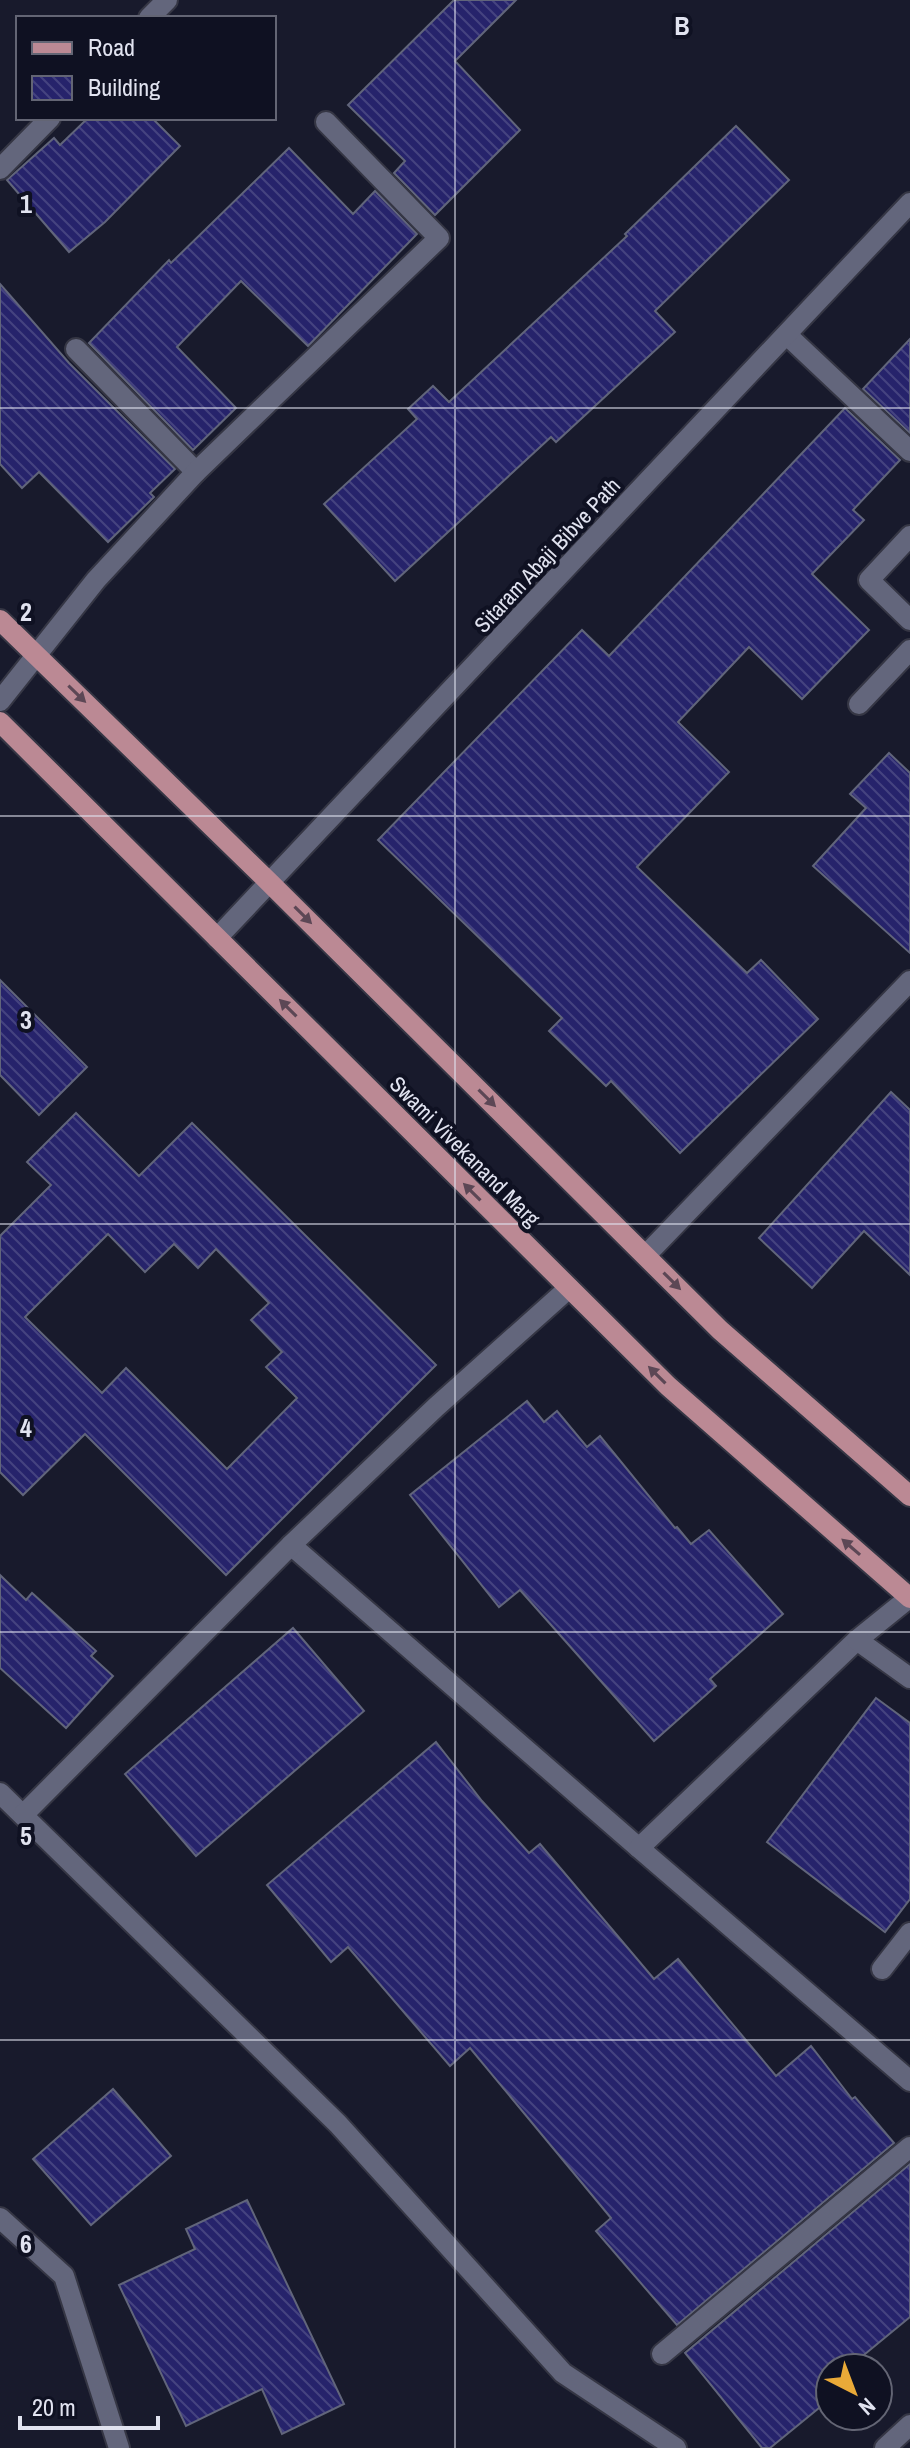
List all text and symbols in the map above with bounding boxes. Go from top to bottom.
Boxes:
text: B [674,8,690,43]
legend [16,16,276,120]
text: Road [88,31,135,63]
text: Building [88,71,160,103]
text: 1 [20,186,32,221]
street label: Sitaram Abaji Bibve Path [467,471,627,639]
text: 2 [20,594,32,629]
one-way arrow [67,684,86,702]
one-way arrow [293,905,311,924]
one-way arrow [278,999,297,1018]
text: 3 [20,1002,32,1037]
street label: Swami Vivekanand Marg [383,1069,547,1233]
one-way arrow [477,1088,496,1107]
one-way arrow [463,1183,482,1201]
one-way arrow [662,1271,680,1290]
one-way arrow [648,1366,667,1384]
text: 4 [20,1410,32,1445]
one-way arrow [842,1539,862,1556]
text: 5 [20,1818,32,1853]
text: 6 [20,2226,32,2261]
north arrow [814,2352,894,2432]
scale bar [20,2380,158,2430]
text: 20 m [32,2391,76,2423]
text: N [853,2391,882,2422]

